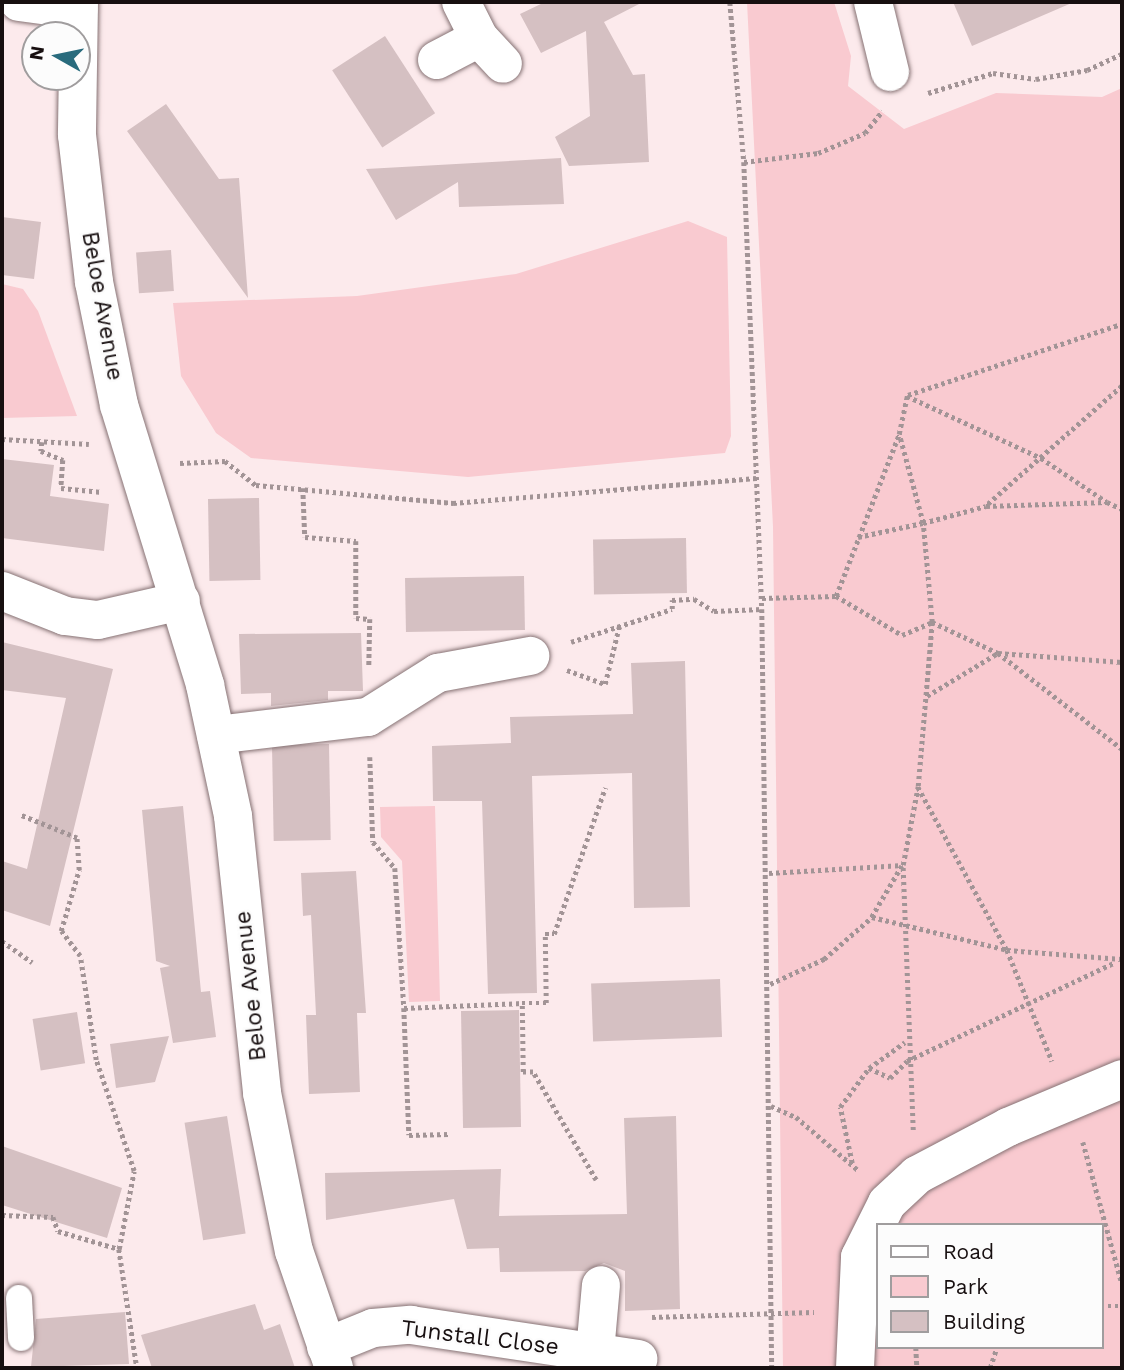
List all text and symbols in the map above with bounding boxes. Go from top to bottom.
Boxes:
north arrow [21,21,91,91]
text: N [24,44,49,62]
street label: Beloe Avenue [75,229,129,383]
street label: Beloe Avenue [229,909,273,1063]
legend [876,1223,1103,1349]
text: Road [943,1239,994,1264]
text: Park [943,1274,988,1299]
text: Building [943,1309,1025,1334]
street label: Tunstall Close [399,1315,561,1361]

